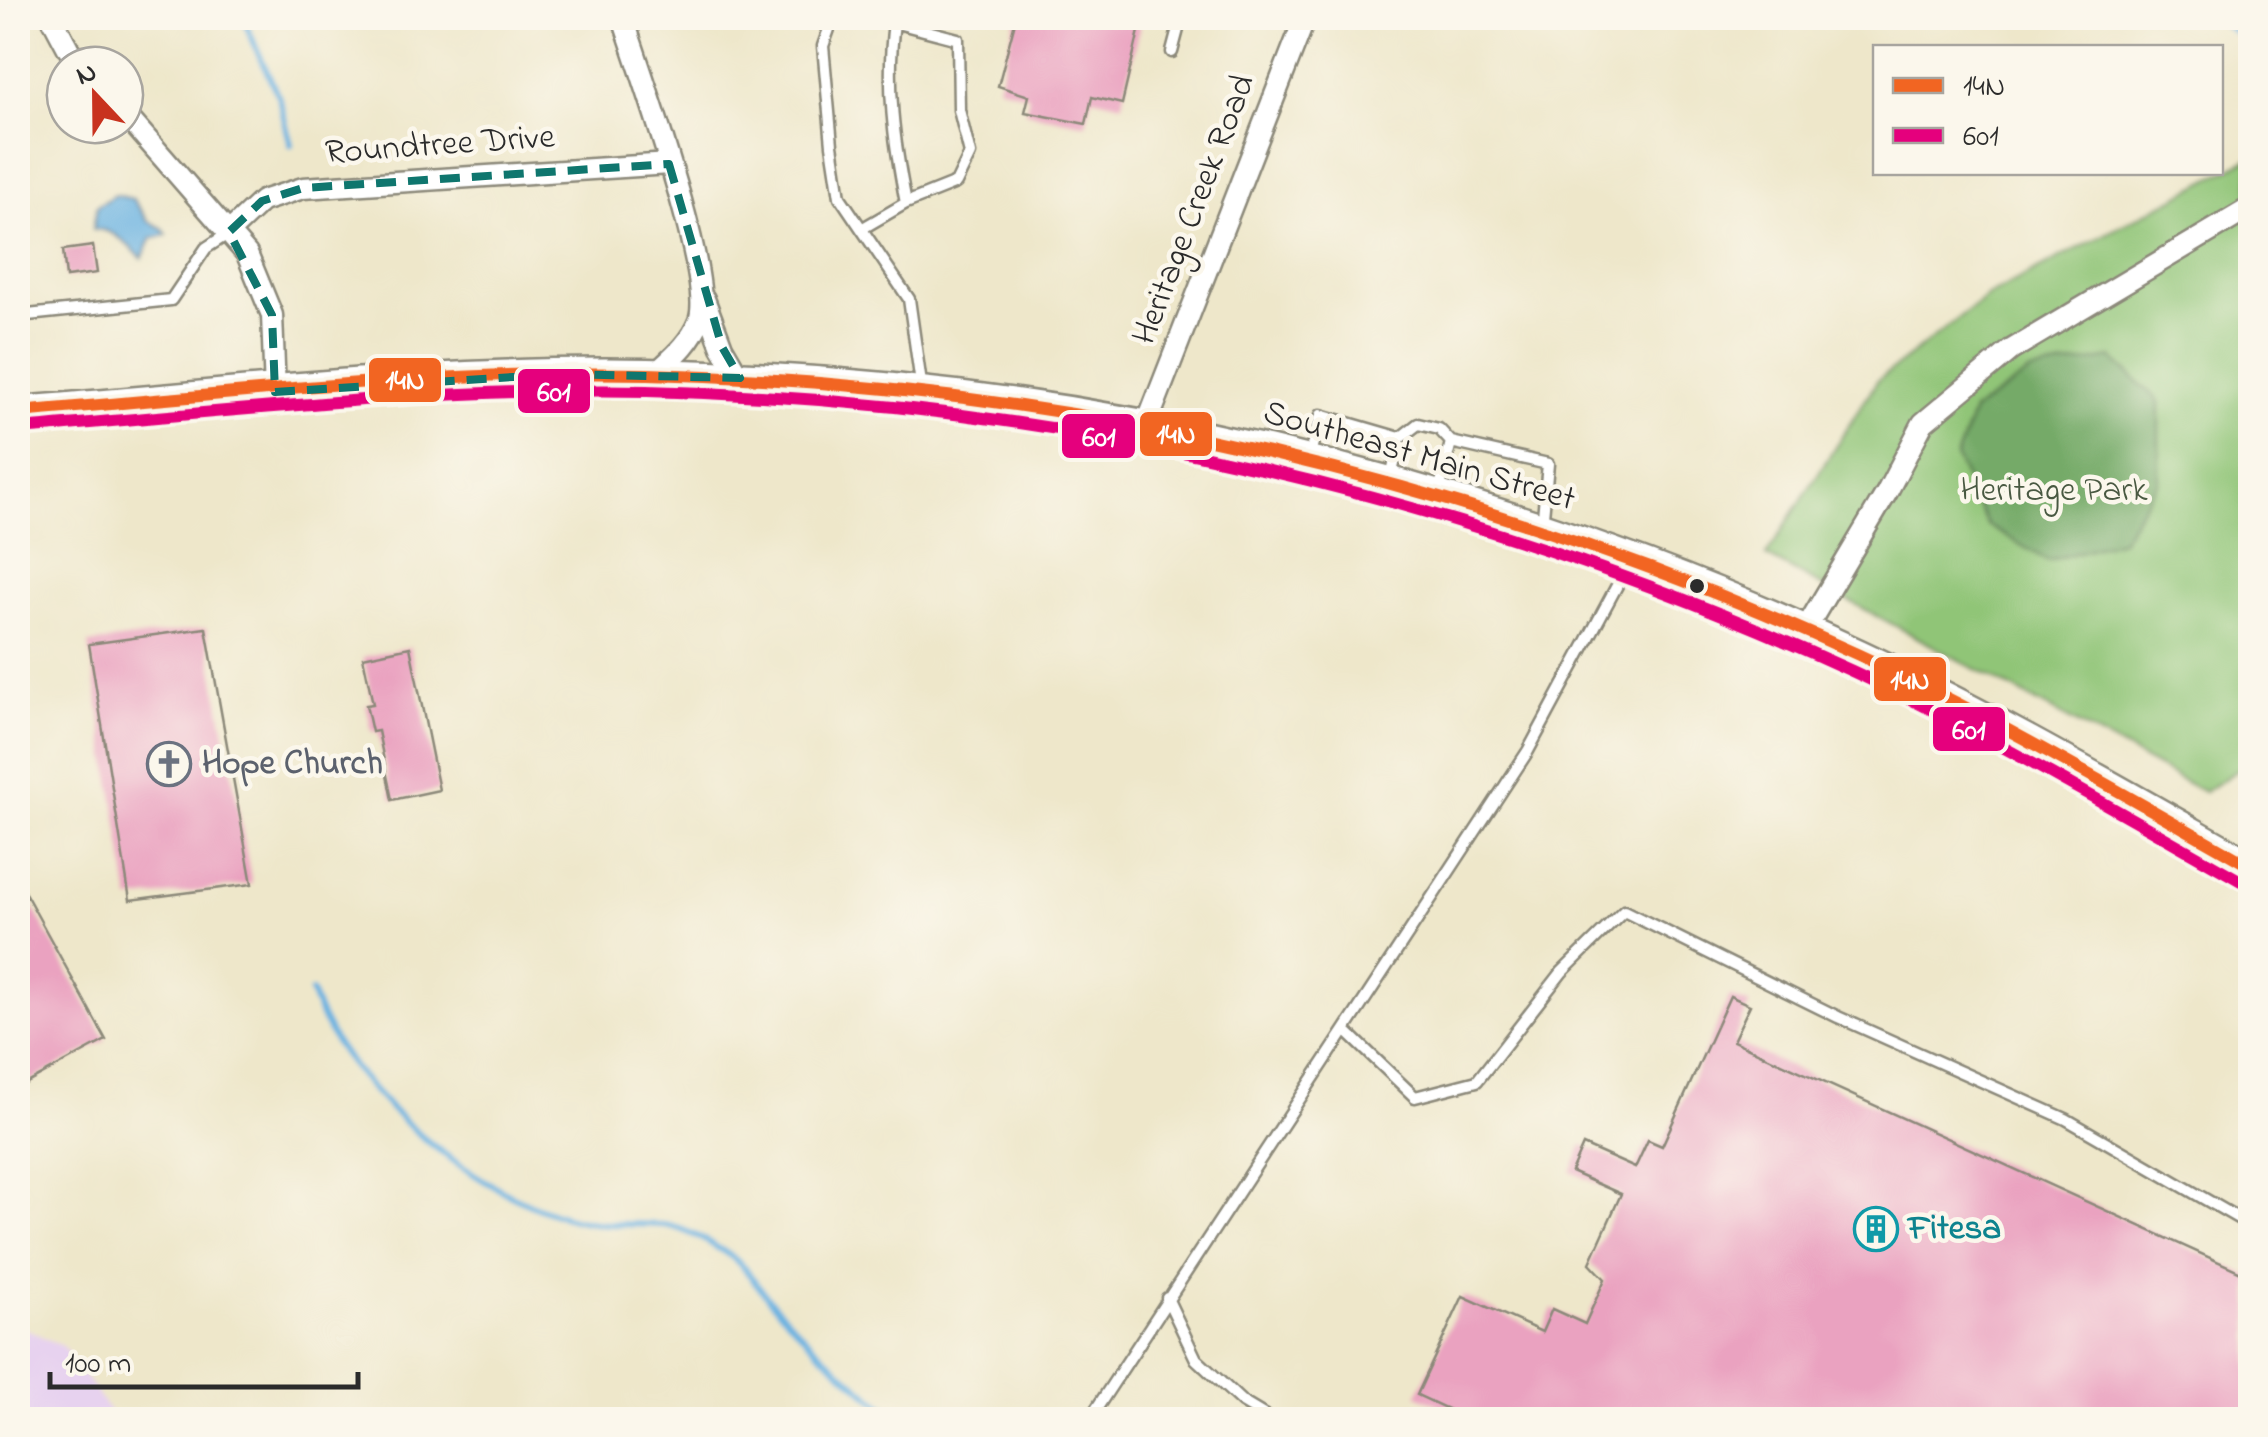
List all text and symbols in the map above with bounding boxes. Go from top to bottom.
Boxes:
north arrow [45,45,145,145]
legend [1873,45,2223,175]
text: N [71,53,103,98]
text: 14N [1963,66,2005,110]
street label: Heritage Creek Road [1120,68,1270,352]
street label: Roundtree Drive [323,113,557,179]
text: 601 [1963,116,1999,160]
line badge: 14N [367,356,443,404]
text: 14N [385,362,425,403]
line badge: 601 [516,367,592,415]
text: 601 [537,374,571,415]
street label: Southeast Main Street [1257,388,1581,526]
line badge: 14N [1138,410,1214,458]
line badge: 601 [1060,412,1137,460]
text: 14N [1156,416,1196,457]
text: 601 [1082,419,1116,460]
park label: Heritage Park [1960,466,2148,517]
unlabelled marker [1687,576,1707,596]
line badge: 14N [1872,655,1948,703]
text: 14N [1890,662,1930,703]
line badge: 601 [1931,705,2007,753]
text: 601 [1952,712,1986,753]
place label: Hope Church [202,739,383,790]
church icon: Hope Church [146,741,192,787]
place label: Fitesa [1906,1204,2001,1255]
building icon: Fitesa [1853,1206,1899,1252]
scale bar [50,1327,358,1389]
text: 100 m [65,1343,131,1387]

